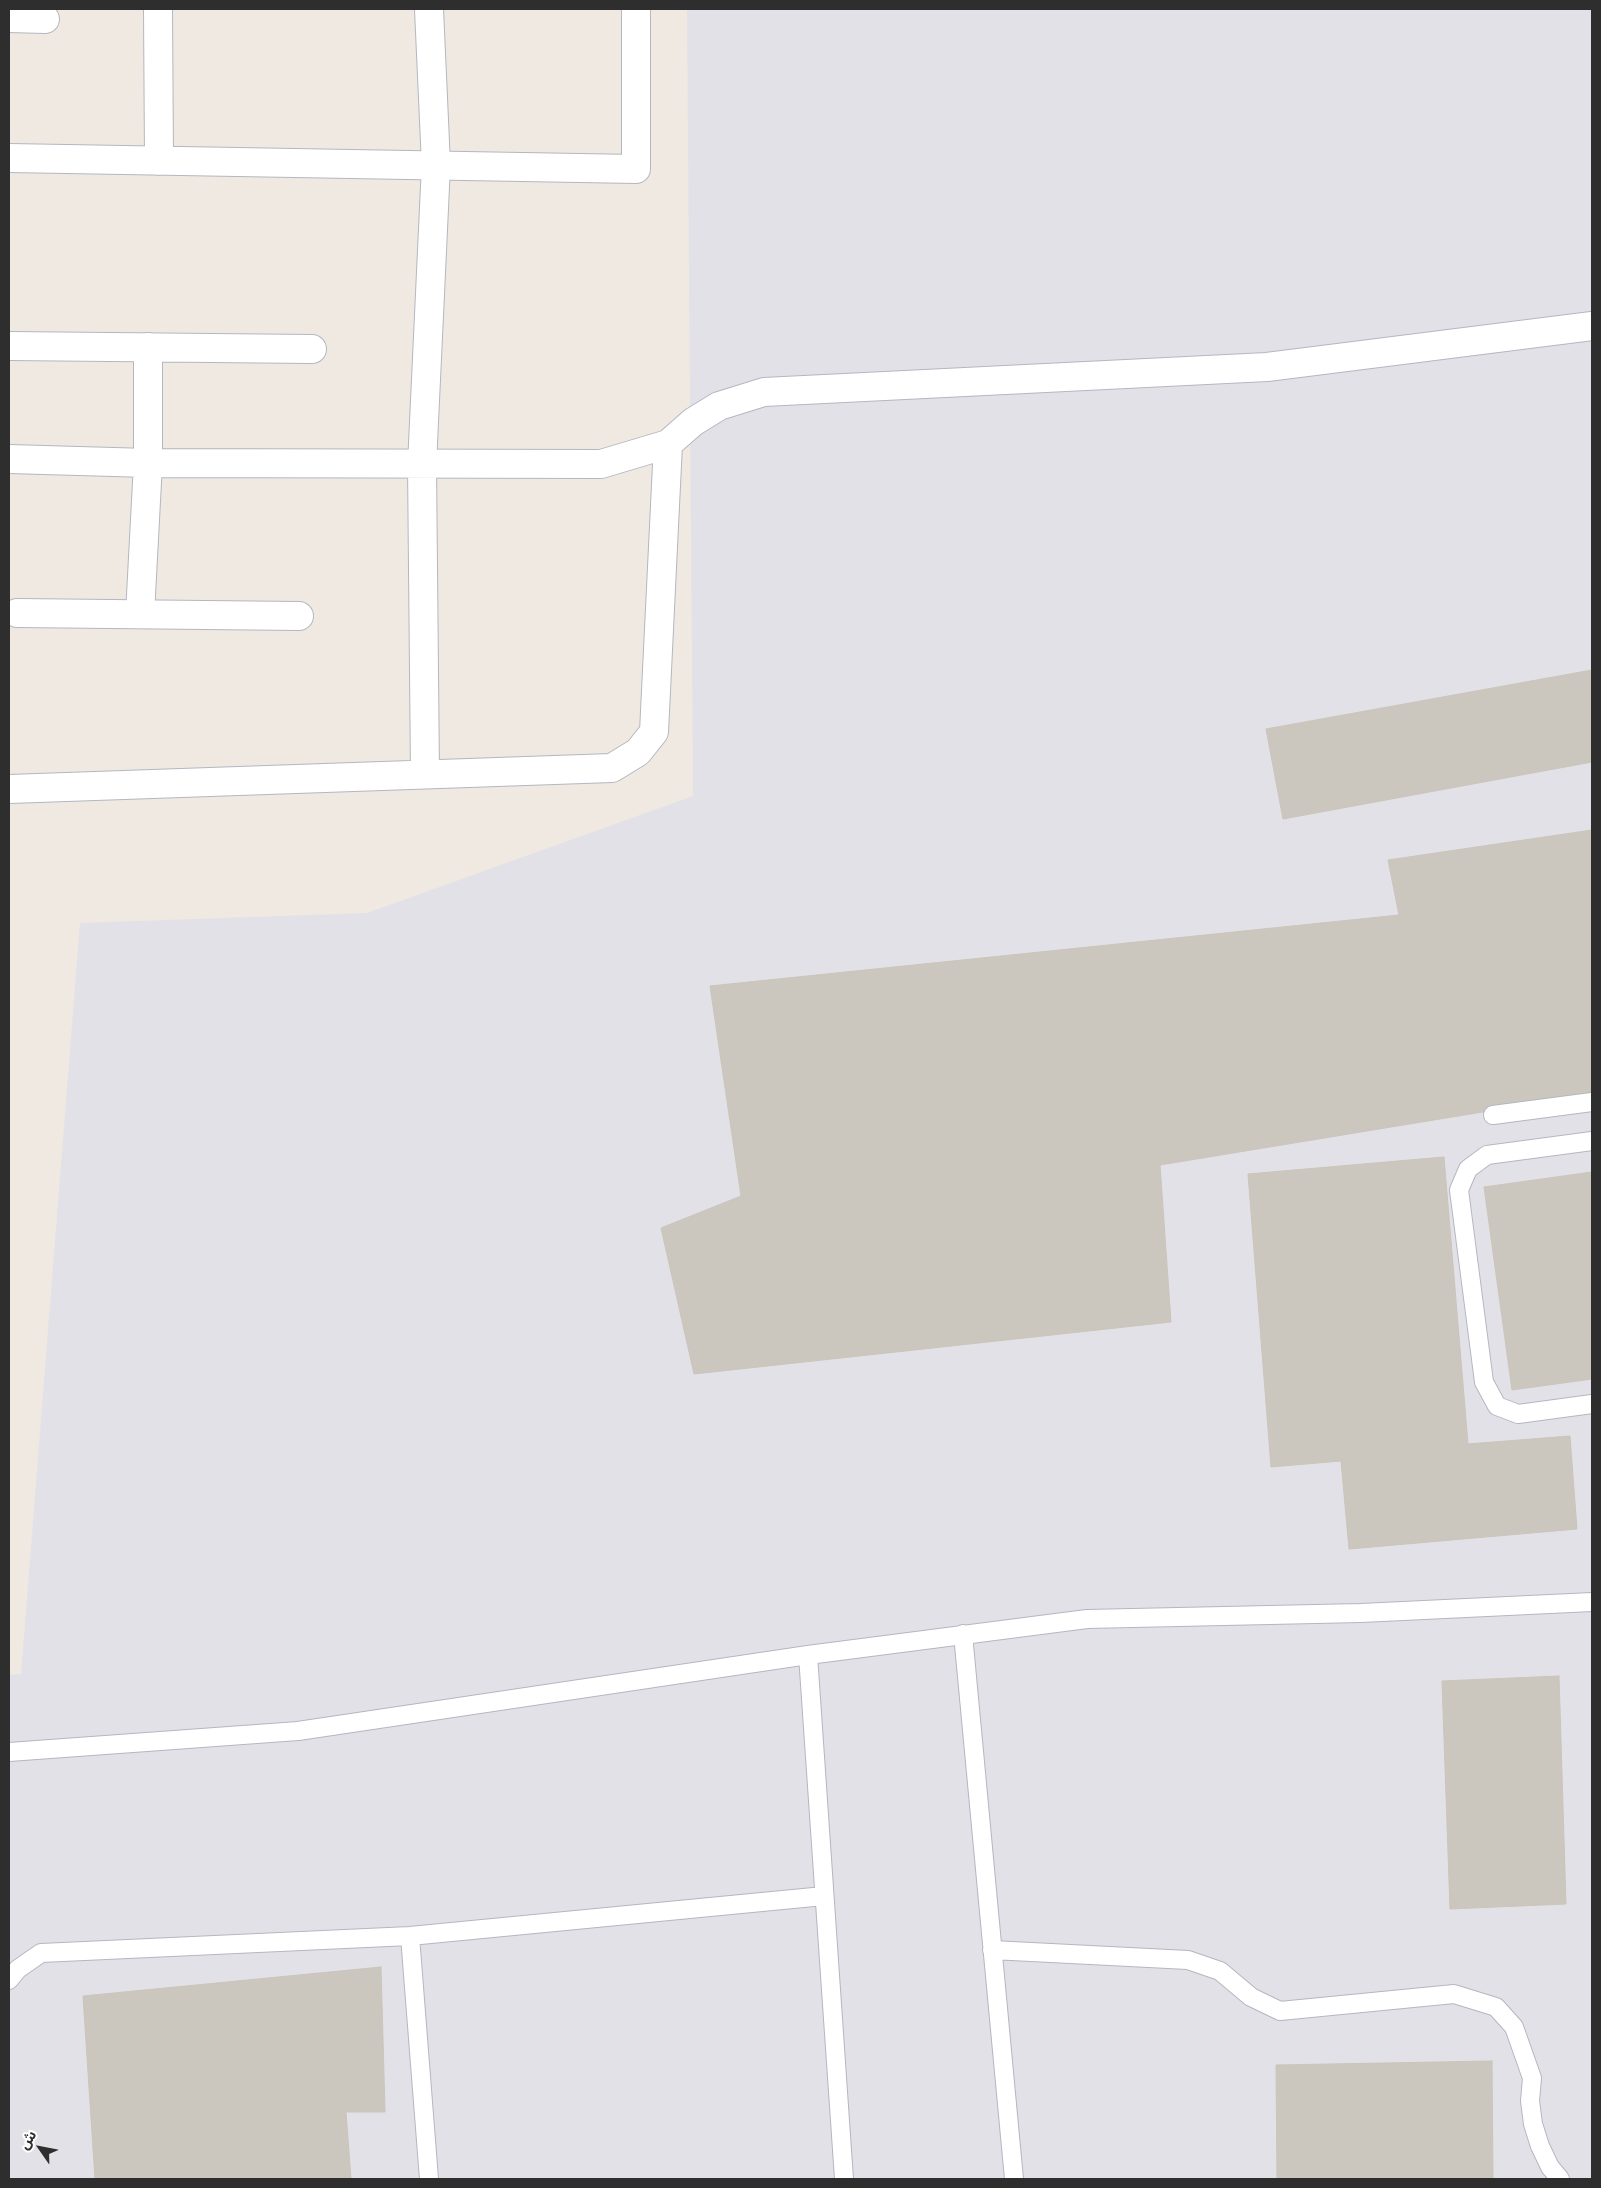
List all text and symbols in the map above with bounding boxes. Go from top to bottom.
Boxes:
north arrow [15,2123,65,2173]
text: ش [15,2127,40,2153]

